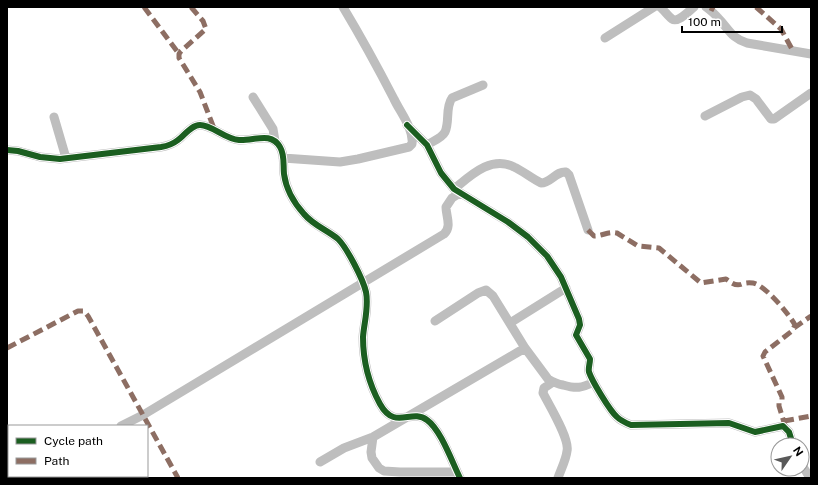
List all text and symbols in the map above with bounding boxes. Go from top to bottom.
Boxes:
scale bar [682,8,782,34]
text: 100 m [688,15,721,29]
legend [8,425,148,477]
text: Cycle path [44,434,103,448]
north arrow [770,437,810,477]
text: N [791,444,806,458]
text: Path [44,454,70,468]

